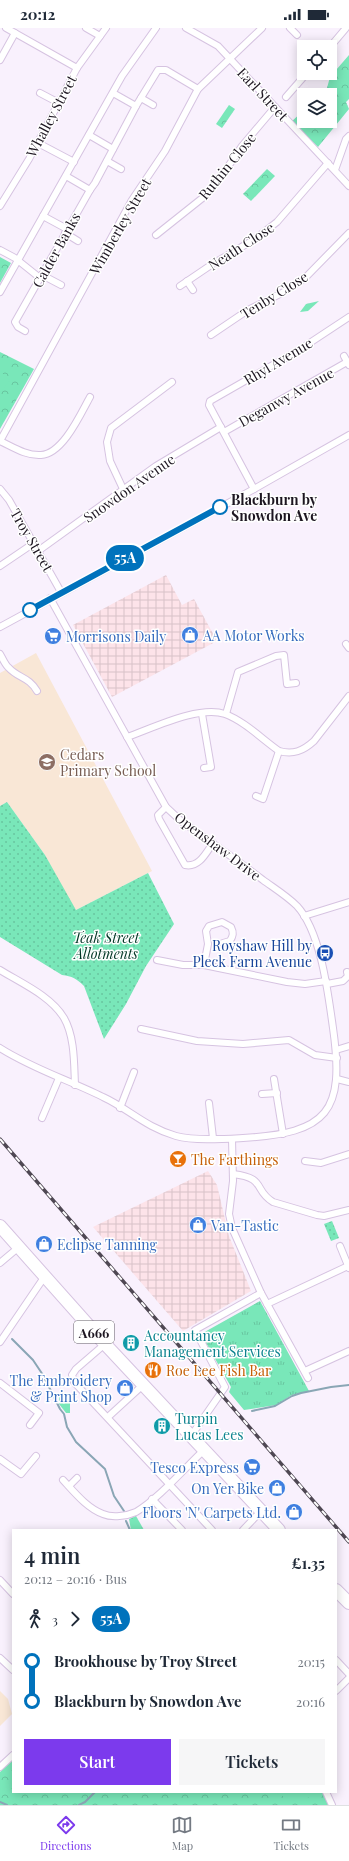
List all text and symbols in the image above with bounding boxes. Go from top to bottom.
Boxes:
text: 20:12 [20,4,55,24]
map controls [297,40,337,128]
button: locate [297,40,337,80]
street label: Earl Street [233,63,293,126]
street label: Whalley Street [21,71,81,161]
button: layers [297,88,337,128]
street label: Ruthin Close [194,129,260,203]
street label: Wimberley Street [84,173,156,279]
street label: Calder Banks [28,209,84,291]
street label: Neath Close [204,218,278,274]
street label: Tenby Close [237,267,311,323]
street label: Rhyl Avenue [240,333,316,389]
street label: Deganwy Avenue [235,363,337,431]
street label: Snowdon Avenue [80,449,178,527]
place label: Blackburn by Snowdon Ave [231,490,318,525]
marker: Blackburn by Snowdon Ave [212,499,228,515]
street label: Troy Street [6,505,58,576]
line badge: 55A [102,545,148,571]
text: 55A [114,548,136,567]
unlabelled marker [22,602,38,618]
shop icon: AA Motor Works [180,625,200,645]
supermarket icon: Morrisons Daily [43,626,63,646]
place label: AA Motor Works [202,626,305,645]
place label: Morrisons Daily [66,627,166,646]
place label: Cedars Primary School [60,745,156,780]
school or university icon: Cedars Primary School [37,752,57,772]
street label: Openshaw Drive [171,807,265,885]
park label: Teak Street Allotments [72,928,141,963]
place label: Royshaw Hill by Pleck Farm Avenue [193,936,312,971]
bus stop icon: Royshaw Hill by Pleck Farm Avenue [315,943,335,963]
bar icon: The Farthings [168,1149,188,1169]
place label: The Farthings [191,1150,278,1169]
shop icon: Van-Tastic [188,1215,208,1235]
place label: Van-Tastic [210,1216,279,1235]
shop icon: Eclipse Tanning [34,1234,54,1254]
place label: Eclipse Tanning [57,1235,158,1254]
road number: A666 [74,1321,114,1343]
place label: Accountancy Management Services [143,1326,281,1361]
building icon: Accountancy Management Services [121,1333,141,1353]
restaurant icon: Roe Lee Fish Bar [143,1360,163,1380]
place label: Roe Lee Fish Bar [166,1361,272,1380]
place label: The Embroidery & Print Shop [10,1371,112,1406]
shop icon: The Embroidery & Print Shop [115,1378,135,1398]
place label: Turpin Lucas Lees [175,1409,244,1444]
building icon: Turpin Lucas Lees [152,1416,172,1436]
supermarket icon: Tesco Express [242,1457,262,1477]
place label: Tesco Express [150,1458,239,1477]
shop icon: On Yer Bike [267,1478,287,1498]
place label: On Yer Bike [191,1479,264,1498]
shop icon: Floors 'N' Carpets Ltd. [284,1502,304,1522]
place label: Floors 'N' Carpets Ltd. [142,1503,281,1522]
text: 4 min [24,1540,80,1570]
text: £1.35 [292,1553,325,1573]
text: 20:12 – 20:16 · Bus [24,1570,127,1587]
icon: walk [24,1608,46,1630]
icon: forward [64,1608,86,1630]
text: 55A [100,1609,122,1628]
text: 3 [52,1611,58,1628]
text: Brookhouse by Troy Street [54,1651,237,1671]
text: 20:15 [297,1653,325,1670]
text: Blackburn by Snowdon Ave [54,1691,242,1711]
text: 20:16 [296,1693,325,1710]
button: Start [24,1739,171,1785]
button: Tickets [179,1739,325,1785]
tab: Directions [40,1814,91,1853]
tab: Map [171,1814,193,1853]
tab: Tickets [273,1814,309,1853]

